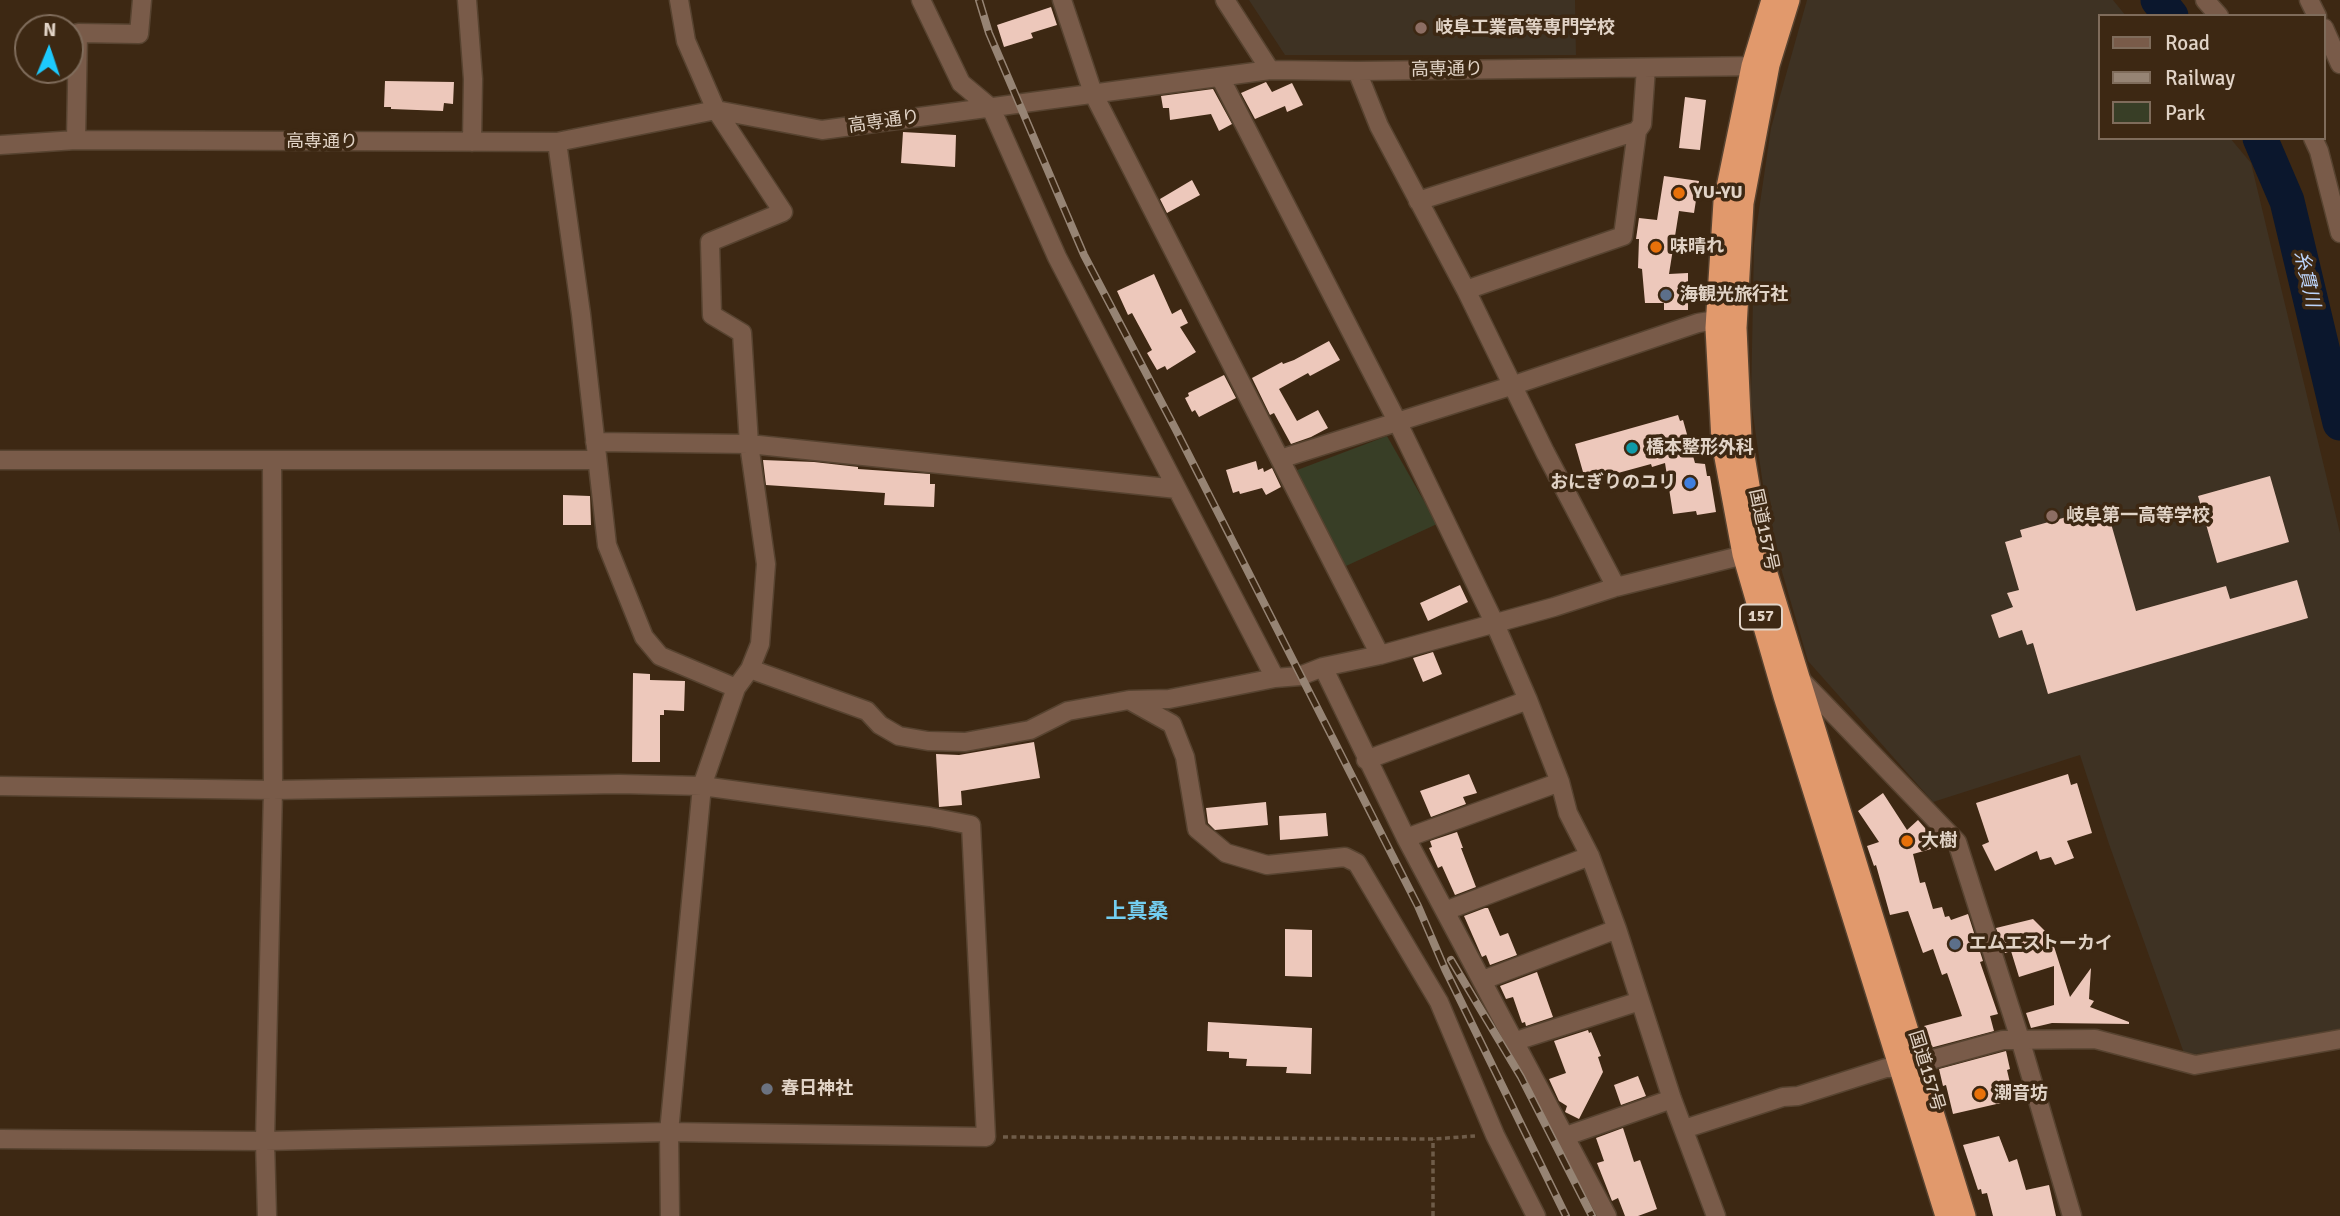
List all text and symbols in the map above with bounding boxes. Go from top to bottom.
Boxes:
north arrow [14,14,84,84]
legend [2098,14,2326,140]
place label: 岐阜工業高等専門学校 [1435,17,1615,39]
text: N [43,18,57,42]
marker: 岐阜工業高等専門学校 [1413,20,1429,36]
text: Road [2165,30,2210,56]
street label: 高専通り [1411,59,1483,81]
text: Railway [2165,65,2235,91]
text: Park [2165,100,2205,126]
street label: 高専通り [847,106,921,138]
street label: 高専通り [286,131,358,153]
place label: YU-YU [1693,182,1743,204]
marker: YU-YU [1671,185,1687,201]
place label: 味晴れ [1670,236,1724,258]
marker: 味晴れ [1648,239,1664,255]
water label: 糸貫川 [2288,249,2324,309]
place label: 海観光旅行社 [1680,284,1788,306]
marker: 海観光旅行社 [1658,287,1674,303]
place label: 橋本整形外科 [1646,437,1754,459]
marker: 橋本整形外科 [1624,440,1640,456]
place label: おにぎりのユリ [1550,472,1676,494]
marker: おにぎりのユリ [1682,475,1698,491]
street label: 国道157号 [1744,487,1782,573]
place label: 岐阜第一高等学校 [2066,505,2210,527]
marker: 岐阜第一高等学校 [2044,508,2060,524]
road number: 157 [1740,604,1782,630]
place label: 大樹 [1921,830,1957,852]
marker: 大樹 [1899,833,1915,849]
district label: 上真桑 [1106,899,1168,925]
place label: エムエストーカイ [1969,933,2113,955]
marker: エムエストーカイ [1947,936,1963,952]
street label: 国道157号 [1904,1028,1948,1114]
place label: 春日神社 [781,1078,853,1100]
marker: 春日神社 [759,1081,775,1097]
place label: 潮音坊 [1994,1083,2048,1105]
marker: 潮音坊 [1972,1086,1988,1102]

